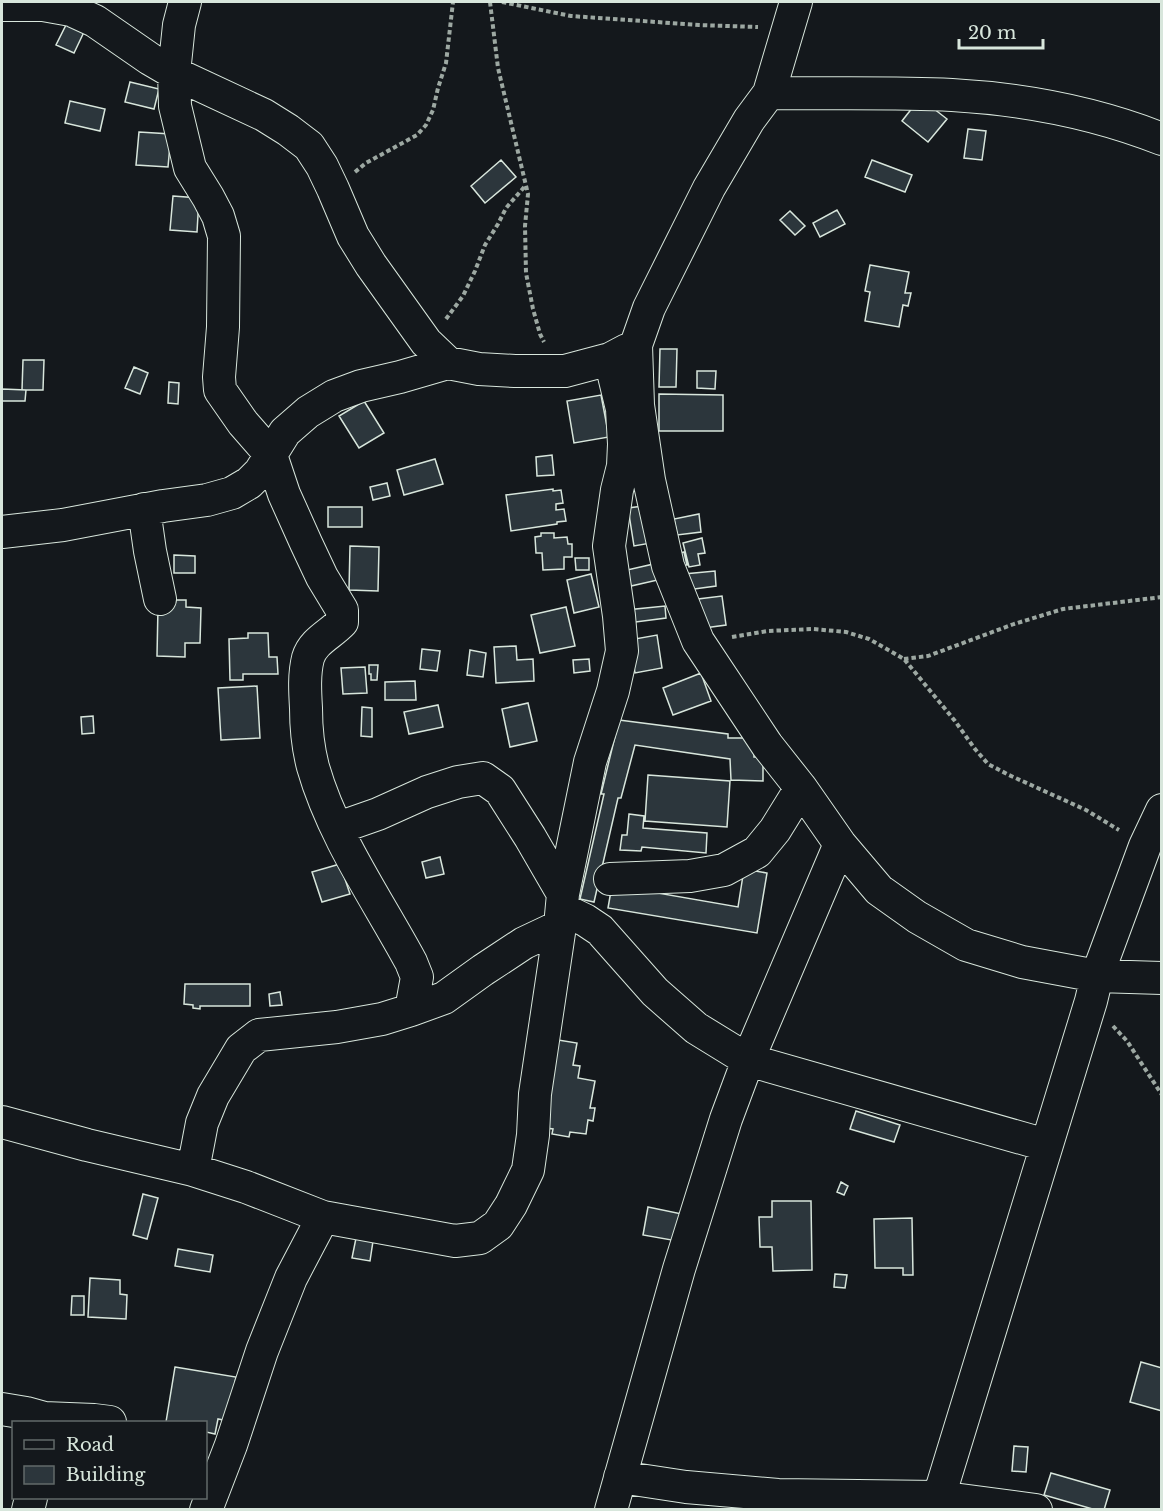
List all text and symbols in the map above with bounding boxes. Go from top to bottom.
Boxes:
scale bar [959,12,1043,50]
text: 20 m [968,22,1016,44]
legend [12,1421,207,1499]
text: Road [66,1434,114,1456]
text: Building [66,1464,145,1486]

